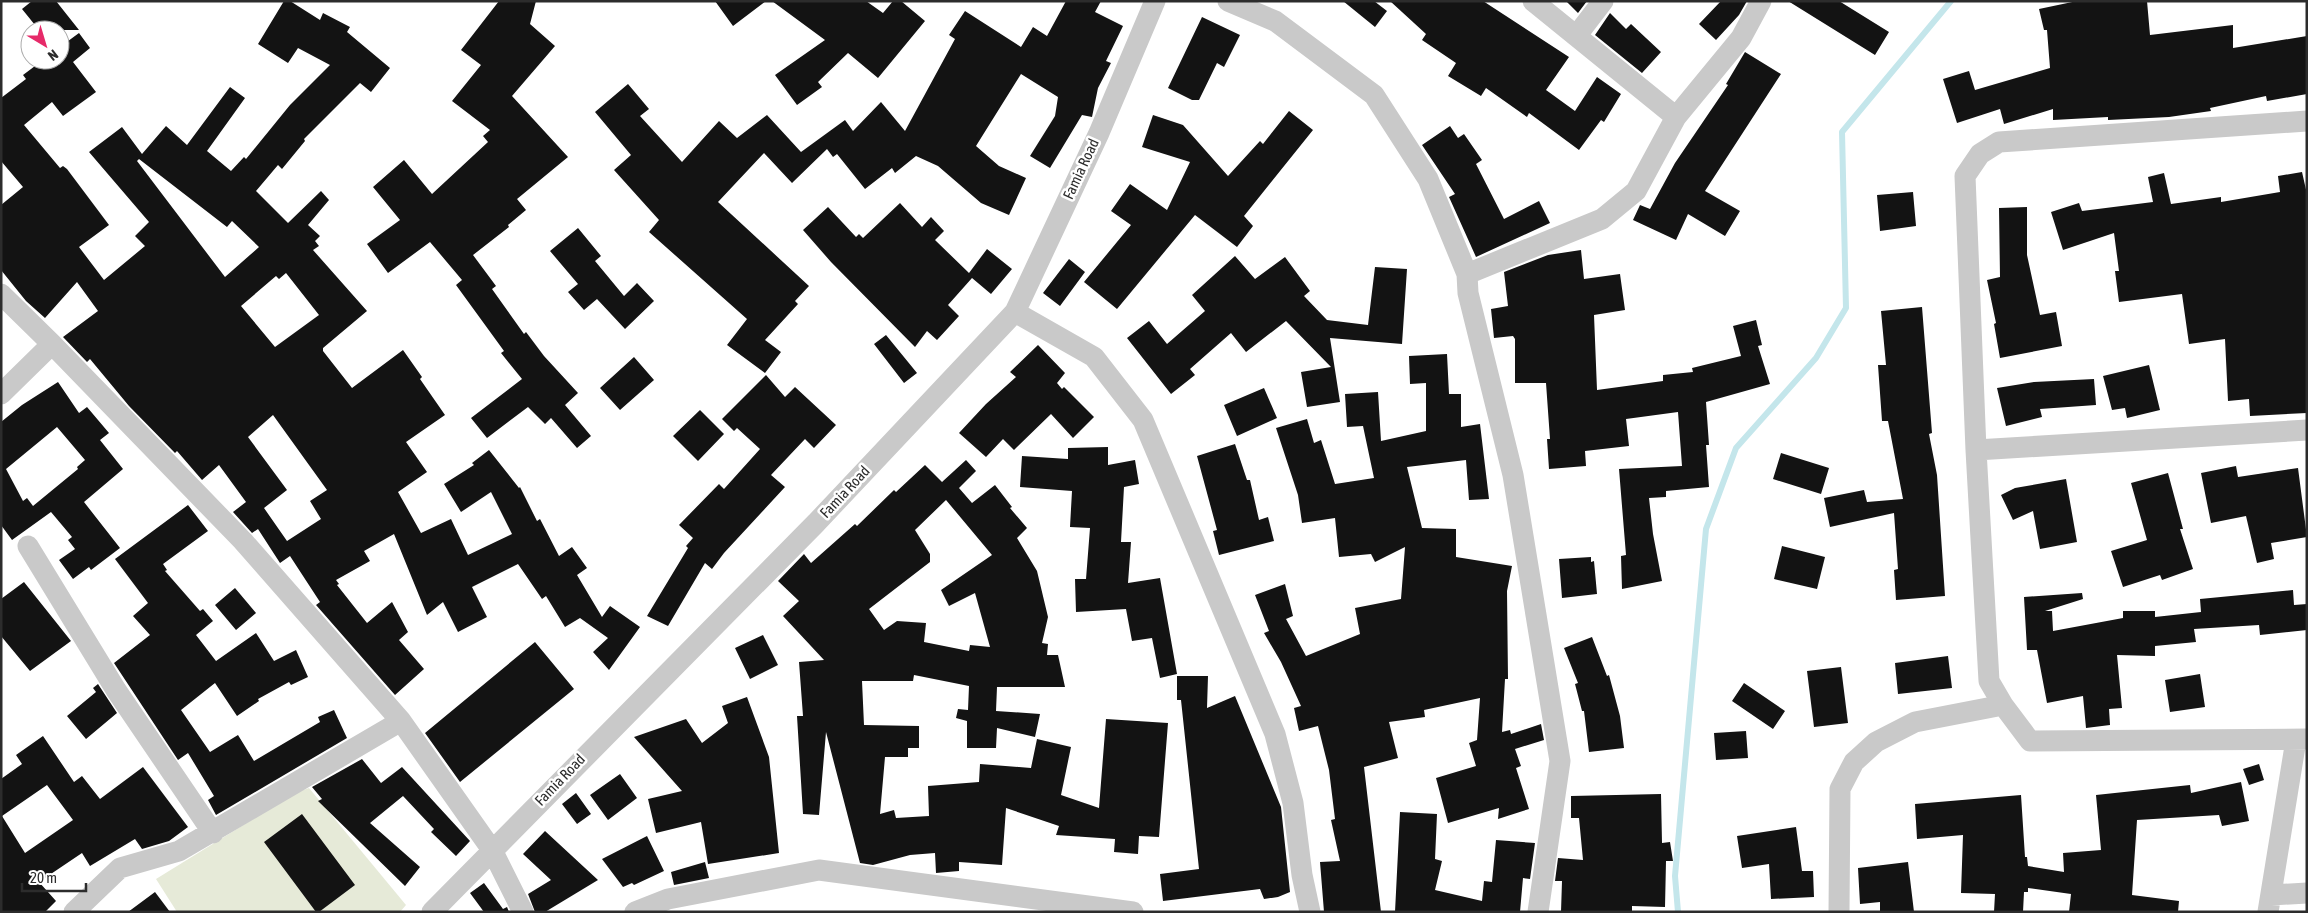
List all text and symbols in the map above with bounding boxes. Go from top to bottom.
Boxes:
north arrow [20,20,70,70]
text: N [45,46,61,64]
street label: Famia Road [1059,136,1102,202]
street label: Famia Road [816,462,873,521]
street label: Famia Road [531,750,588,809]
scale bar [22,860,86,892]
text: 20 m [30,869,57,886]

